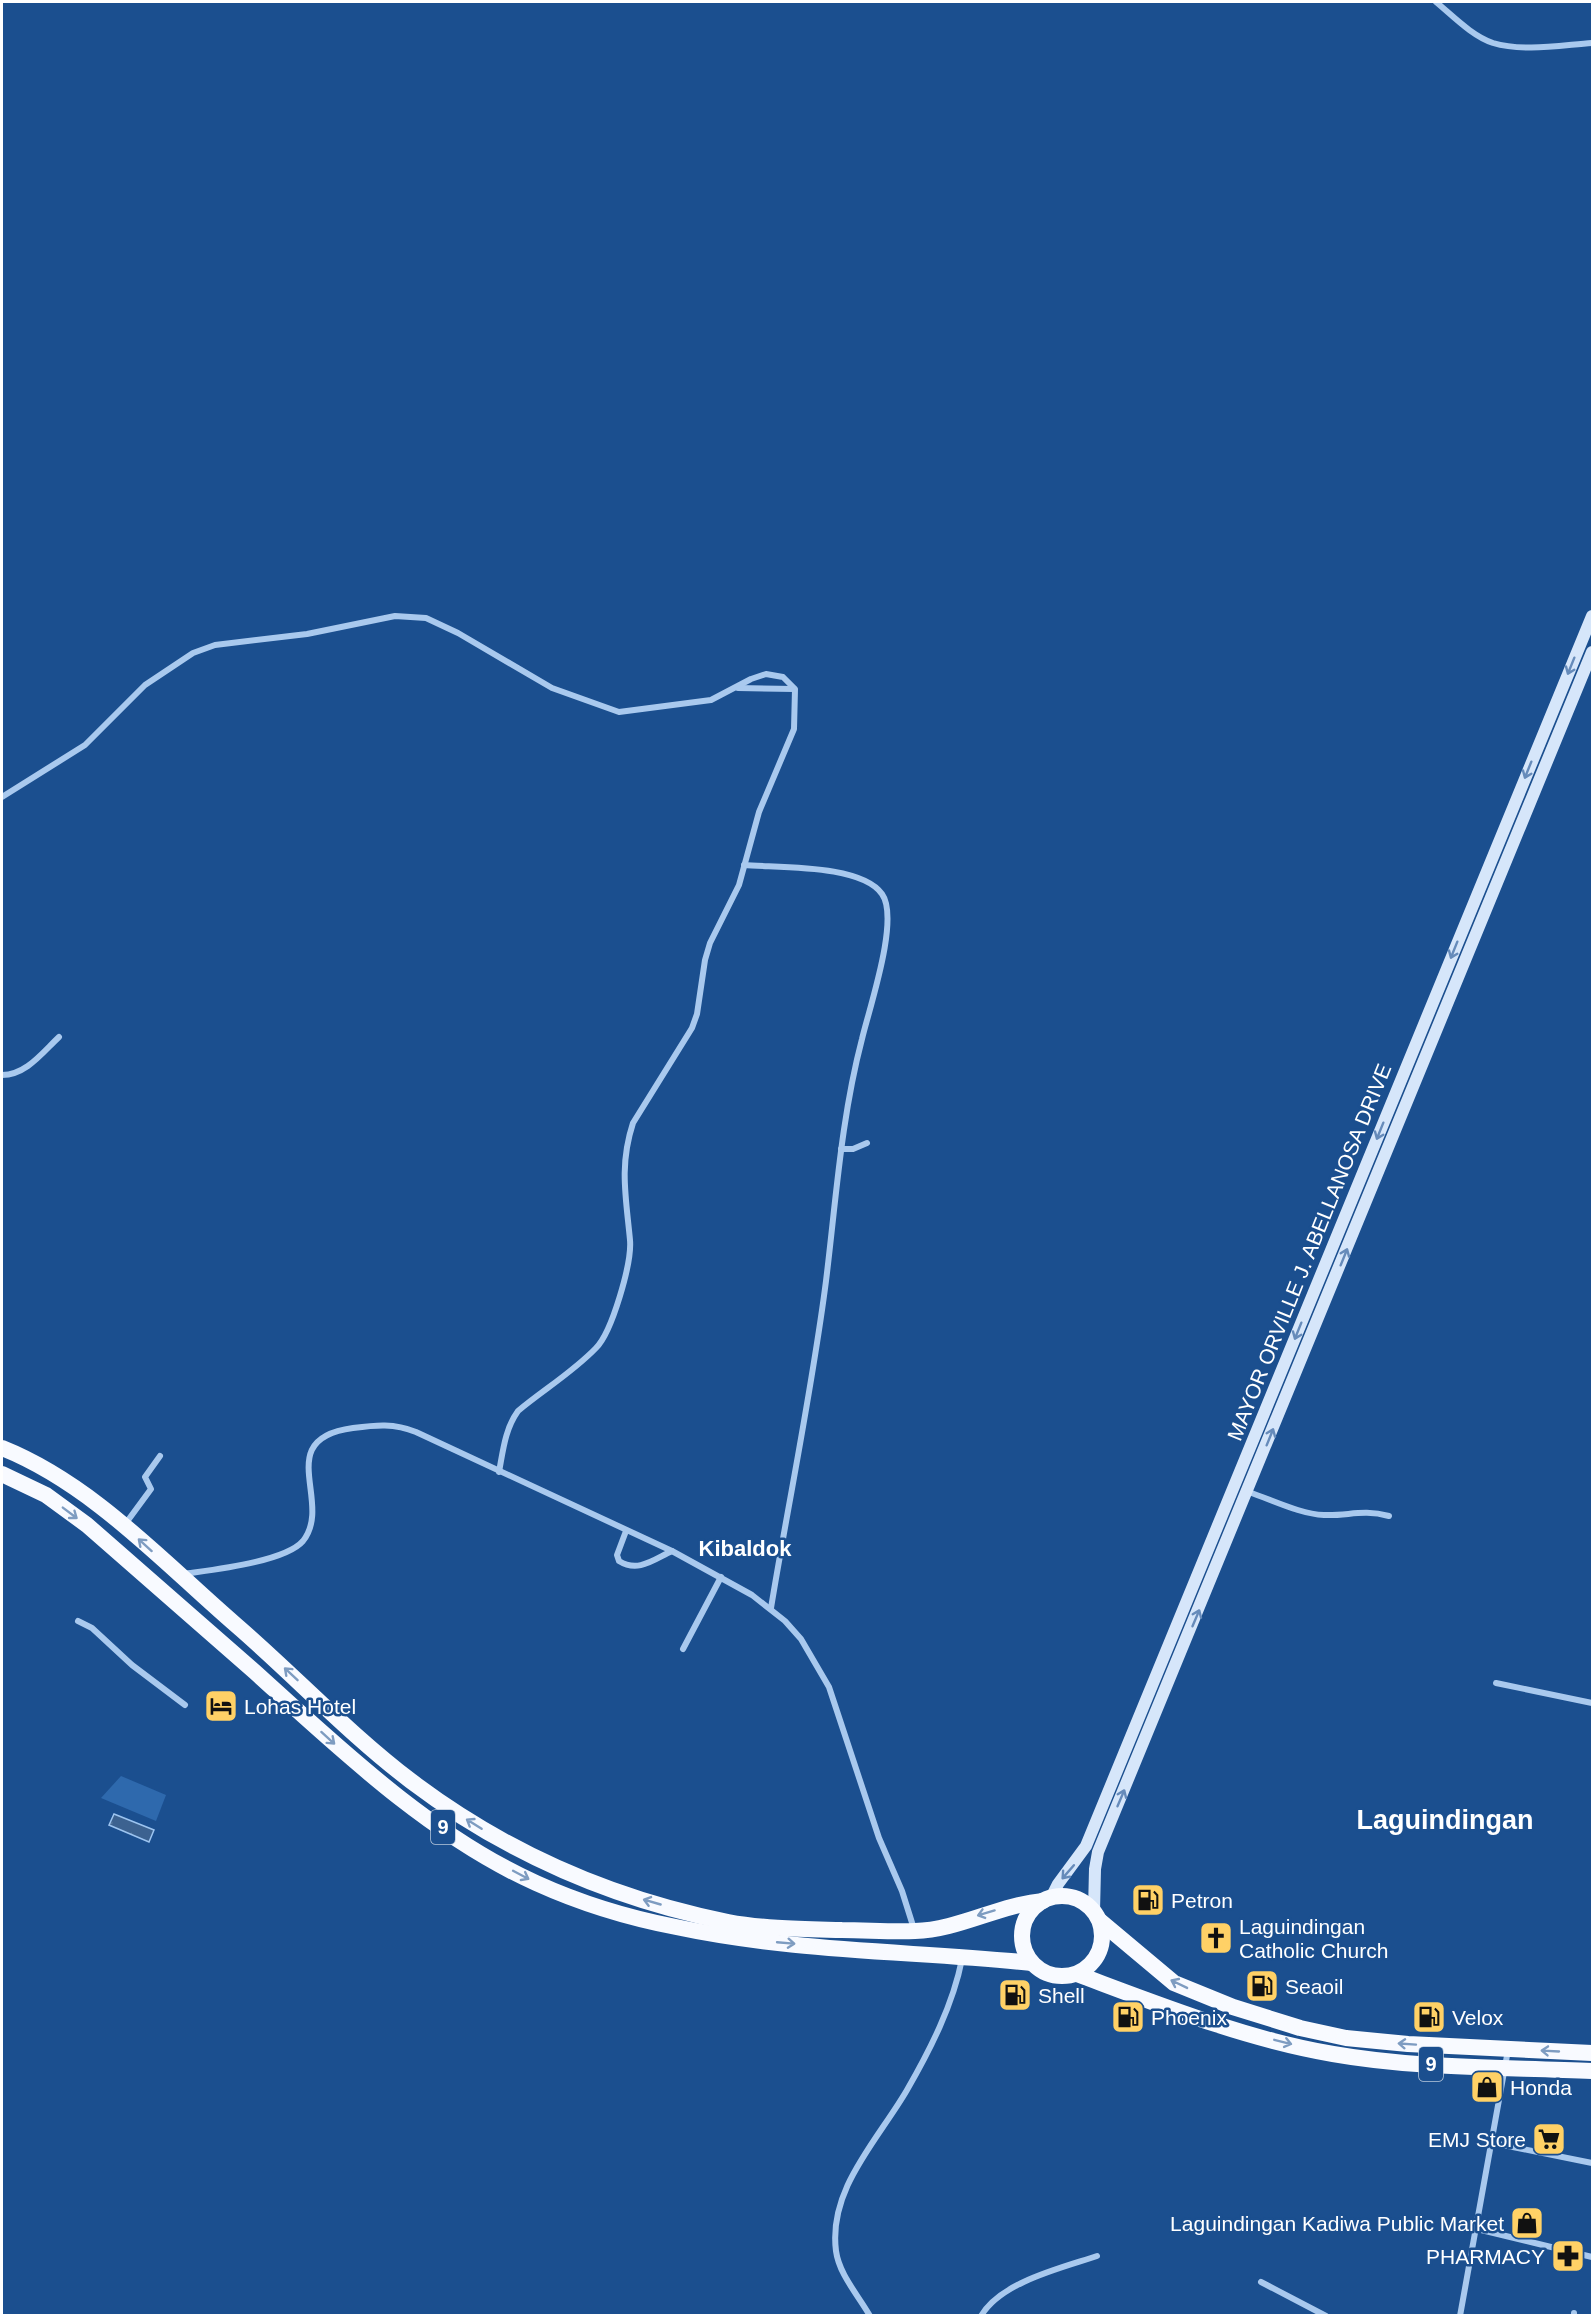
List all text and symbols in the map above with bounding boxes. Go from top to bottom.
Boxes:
one-way arrow [1565,656,1576,674]
one-way arrow [1522,760,1533,779]
one-way arrow [1448,941,1459,959]
street label: MAYOR ORVILLE J. ABELLANOSA DRIVE [1223,1060,1395,1444]
one-way arrow [1374,1121,1385,1139]
one-way arrow [1339,1248,1350,1267]
one-way arrow [1292,1321,1303,1339]
one-way arrow [1265,1429,1276,1447]
one-way arrow [62,1507,78,1519]
district label: Kibaldok [699,1536,792,1561]
one-way arrow [138,1538,153,1552]
one-way arrow [1191,1609,1202,1627]
one-way arrow [284,1667,299,1681]
hotel icon: Lohas Hotel [203,1688,239,1724]
place label: Lohas Hotel [244,1695,356,1718]
one-way arrow [320,1731,335,1745]
one-way arrow [1116,1789,1127,1807]
district label: Laguindingan [1357,1805,1533,1835]
road number: 9 [431,1810,455,1844]
one-way arrow [466,1817,483,1829]
one-way arrow [1061,1864,1075,1879]
one-way arrow [511,1870,529,1881]
fuel station icon: Petron [1130,1882,1166,1918]
place label: Petron [1171,1889,1233,1912]
one-way arrow [643,1896,662,1907]
one-way arrow [977,1908,996,1919]
place label: Laguindingan Catholic Church [1239,1915,1388,1962]
church icon: Laguindingan Catholic Church [1198,1920,1234,1956]
one-way arrow [776,1938,796,1949]
fuel station icon: Seaoil [1244,1968,1280,2004]
place label: Seaoil [1285,1975,1343,1998]
fuel station icon: Shell [997,1977,1033,2013]
one-way arrow [1170,1978,1188,1990]
place label: Shell [1038,1984,1085,2007]
fuel station icon: Phoenix [1110,1999,1146,2035]
fuel station icon: Velox [1411,1999,1447,2035]
place label: Phoenix [1151,2006,1227,2029]
place label: Velox [1452,2006,1504,2029]
one-way arrow [1273,2037,1292,2049]
one-way arrow [1398,2038,1418,2049]
one-way arrow [1541,2046,1561,2057]
road number: 9 [1419,2047,1443,2081]
shop icon: Honda [1469,2069,1505,2105]
place label: Honda [1510,2076,1572,2099]
supermarket icon: EMJ Store [1531,2121,1567,2157]
place label: EMJ Store [1428,2128,1526,2151]
shop icon: Laguindingan Kadiwa Public Market [1509,2205,1545,2241]
place label: Laguindingan Kadiwa Public Market [1170,2212,1504,2235]
pharmacy icon: PHARMACY [1550,2238,1586,2274]
place label: PHARMACY [1426,2245,1545,2268]

